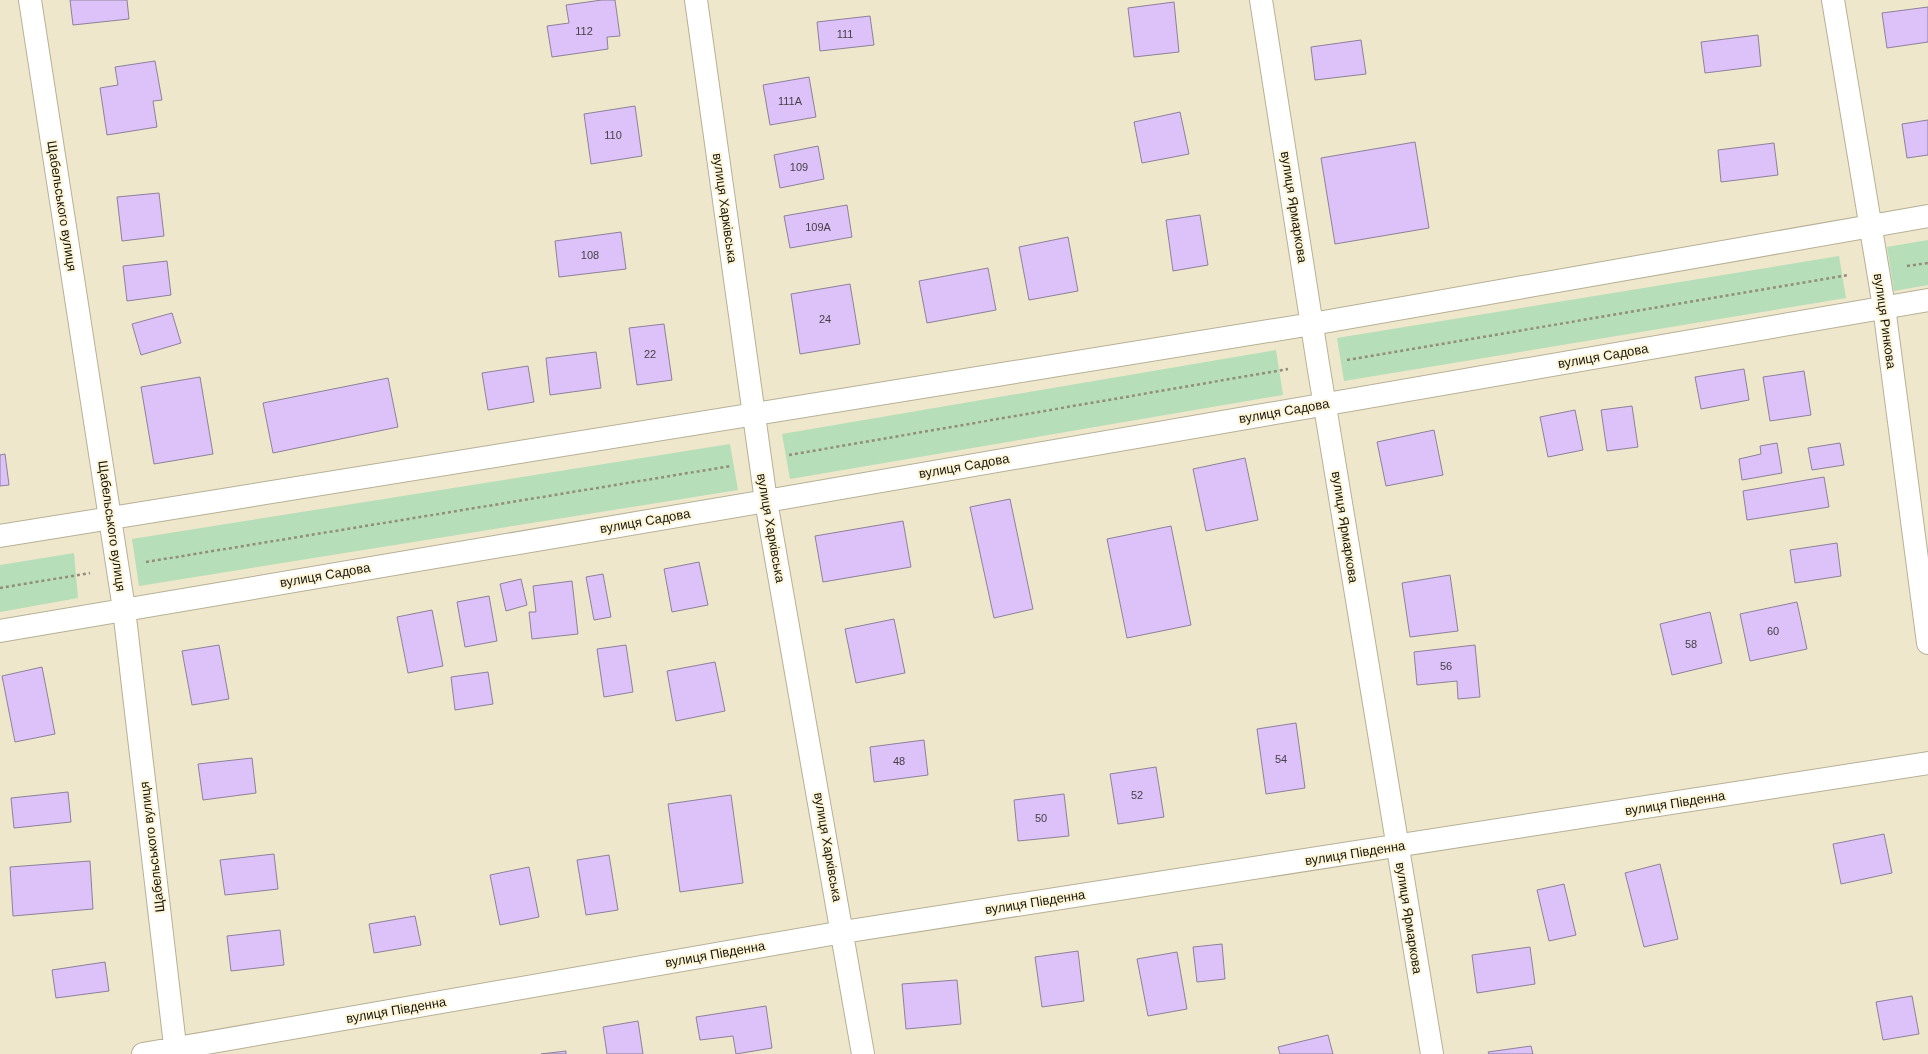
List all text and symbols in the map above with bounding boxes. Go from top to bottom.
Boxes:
house number: 112 [575,25,593,37]
house number: 111 [837,28,853,40]
house number: 111А [778,95,803,107]
house number: 110 [604,129,622,141]
street label: Щабельського вулиця [44,140,80,272]
street label: вулиця Ярмаркова [1278,150,1310,265]
street label: вулиця Харківська [710,152,740,265]
house number: 109 [790,161,808,173]
house number: 109А [805,221,832,233]
house number: 108 [581,249,599,261]
street label: вулиця Ринкова [1871,272,1899,370]
house number: 24 [819,313,831,325]
street label: вулиця Садова [1557,341,1650,371]
house number: 22 [644,348,656,360]
street label: вулиця Садова [1238,396,1331,426]
street label: вулиця Садова [918,451,1011,481]
street label: Щабельського вулиця [95,460,129,592]
street label: вулиця Ярмаркова [1329,470,1361,585]
street label: вулиця Харківська [754,472,788,585]
street label: вулиця Садова [599,506,692,536]
street label: вулиця Садова [279,560,372,590]
house number: 60 [1767,625,1779,637]
house number: 58 [1685,638,1697,650]
house number: 56 [1440,660,1452,672]
house number: 54 [1275,753,1287,765]
house number: 48 [893,755,905,767]
street label: Щабельського вулиця [137,781,167,913]
street label: вулиця Південна [1624,788,1727,818]
house number: 52 [1131,789,1143,801]
street label: вулиця Харківська [811,791,845,904]
house number: 50 [1035,812,1047,824]
street label: вулиця Південна [1304,838,1407,868]
street label: вулиця Ярмаркова [1393,861,1425,976]
street label: вулиця Південна [984,887,1087,917]
street label: вулиця Південна [664,938,767,970]
street label: вулиця Південна [345,994,448,1026]

